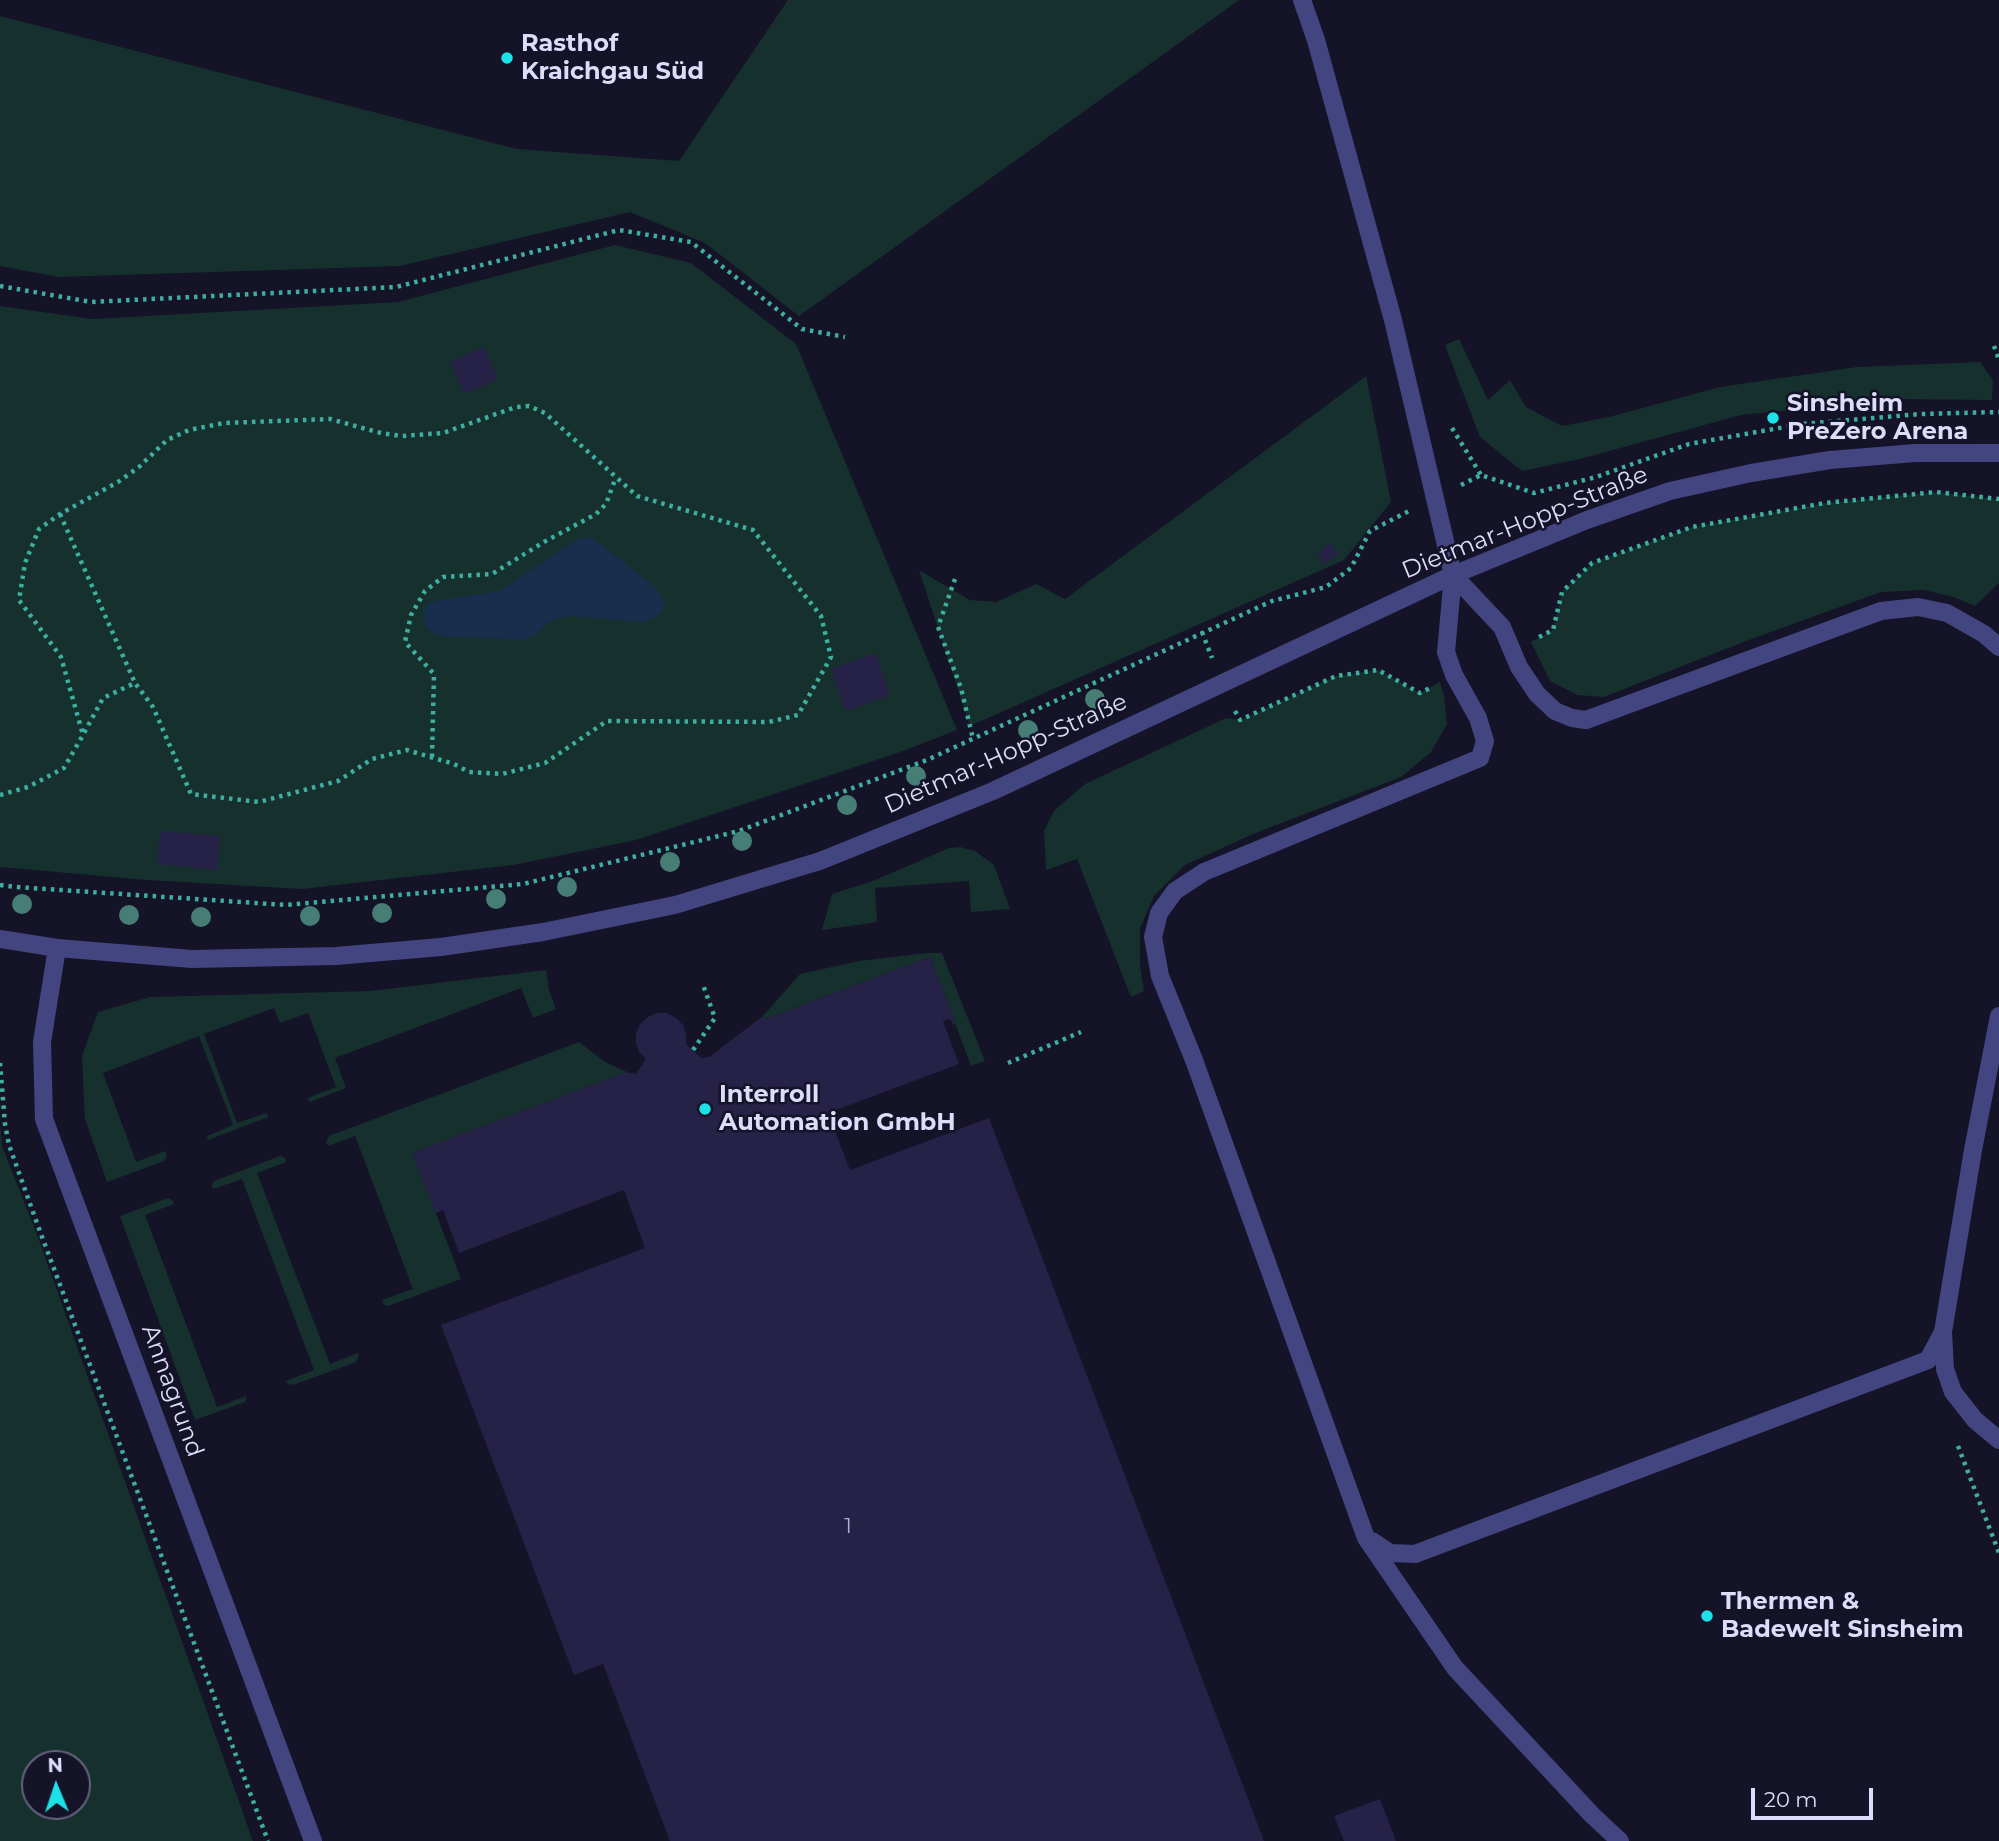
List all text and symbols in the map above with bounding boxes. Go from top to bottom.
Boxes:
place label: Rasthof Kraichgau Süd [521,30,704,86]
marker: Rasthof Kraichgau Süd [499,50,515,66]
place label: Sinsheim PreZero Arena [1787,390,1968,446]
marker: Sinsheim PreZero Arena [1765,410,1781,426]
street label: Dietmar-Hopp-Straße [1398,460,1652,586]
street label: Dietmar-Hopp-Straße [880,687,1132,821]
place label: Interroll Automation GmbH [719,1081,956,1137]
marker: Interroll Automation GmbH [697,1101,713,1117]
street label: Annagrund [135,1321,209,1461]
house number: 1 [844,1514,852,1540]
place label: Thermen & Badewelt Sinsheim [1721,1588,1964,1644]
marker: Thermen & Badewelt Sinsheim [1699,1608,1715,1624]
north arrow [21,1750,91,1820]
text: N [47,1754,63,1777]
scale bar [1754,1774,1876,1818]
text: 20 m [1764,1787,1818,1812]

